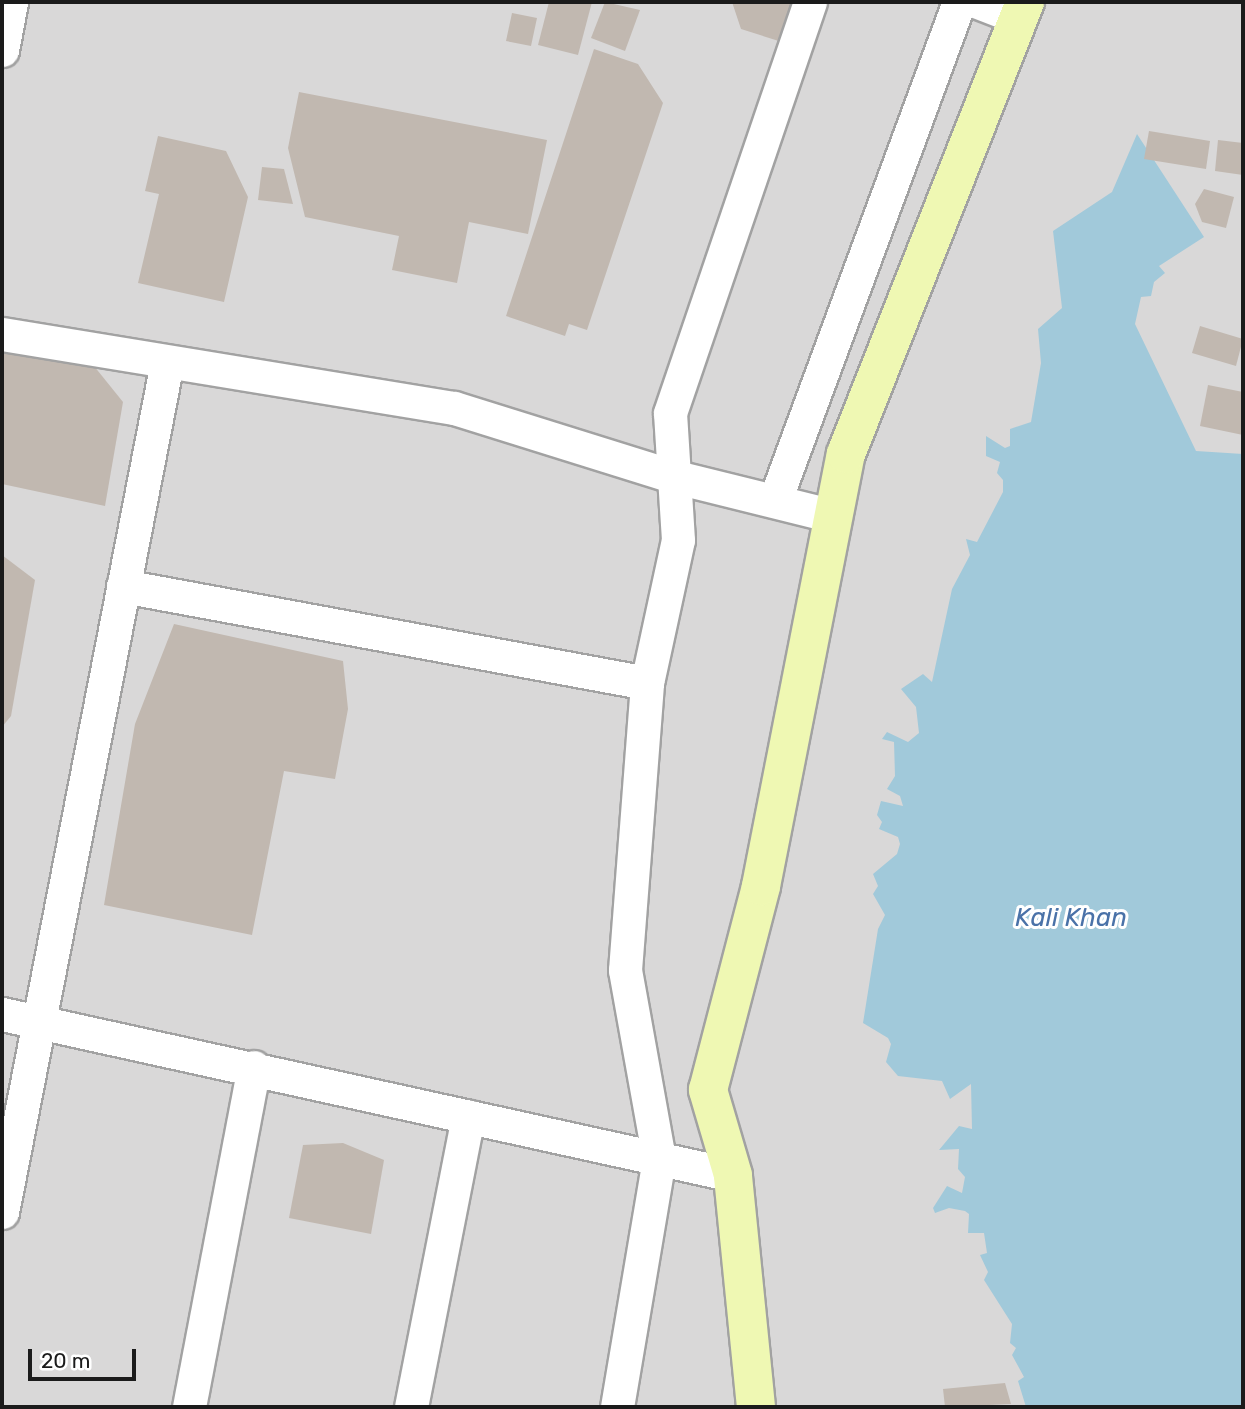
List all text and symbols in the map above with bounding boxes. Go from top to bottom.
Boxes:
water label: Kali Khan [1015,902,1127,934]
scale bar [32,1336,140,1380]
text: 20 m [41,1348,90,1373]

